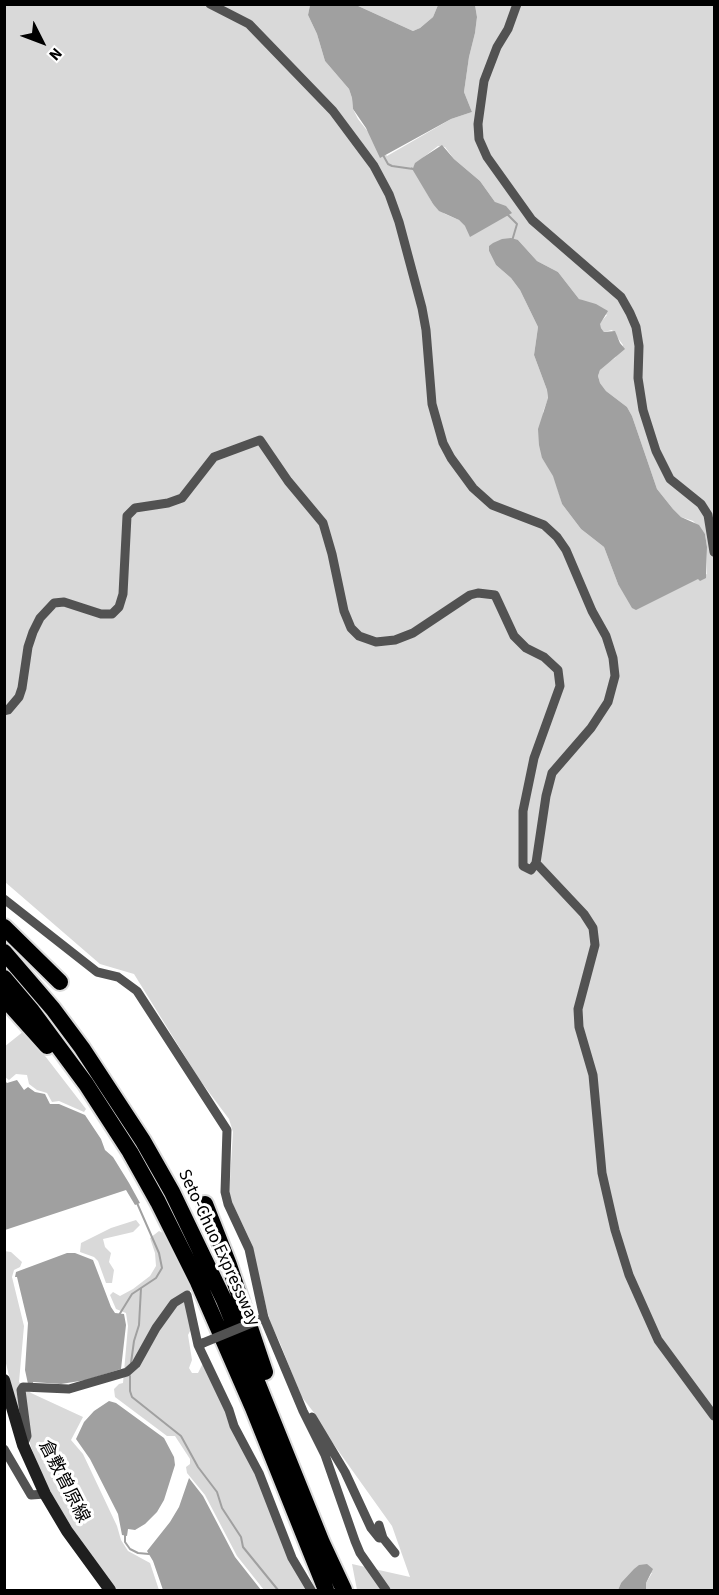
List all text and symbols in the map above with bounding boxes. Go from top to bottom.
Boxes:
north arrow [12,12,72,72]
text: N [44,43,67,65]
street label: Seto-Chuo Expressway [172,1166,264,1330]
street label: 倉敷曽原線 [33,1437,93,1527]

